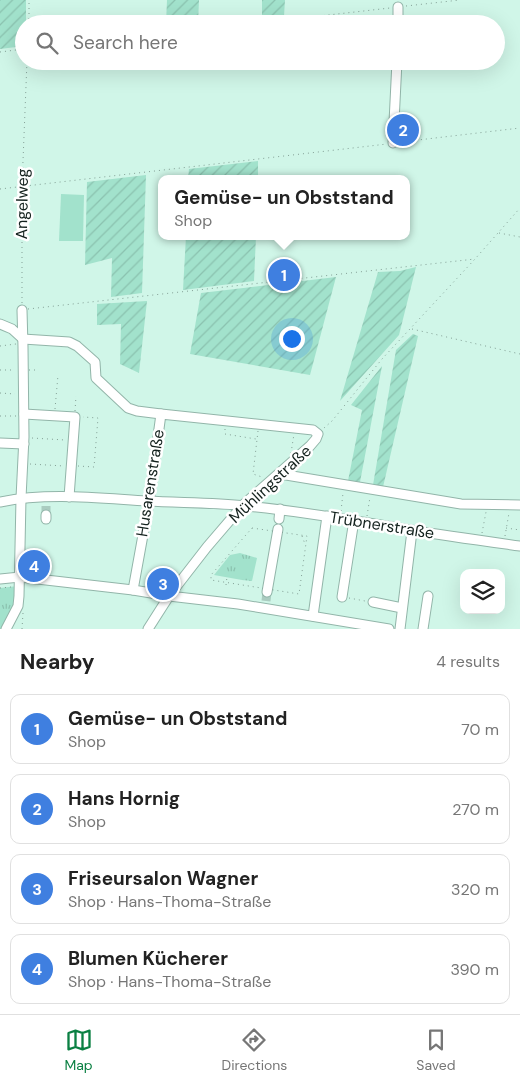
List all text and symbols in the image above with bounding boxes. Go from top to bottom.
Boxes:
search box [15,15,505,70]
icon: search [33,29,61,57]
text: Search here [73,30,178,55]
pin: 2 [387,111,419,149]
street label: Angelweg [11,168,33,240]
popup [158,175,410,240]
text: Gemüse- un Obststand [174,185,394,210]
text: Shop [174,210,212,231]
pin: 1 [268,256,300,294]
your location [279,326,305,352]
street label: Husarenstraße [131,428,169,538]
street label: Mühlingstraße [224,440,316,528]
street label: Trübnerstraße [328,506,436,544]
pin: 4 [18,547,50,585]
pin: 3 [147,565,179,603]
map controls [460,569,505,614]
button: layers [460,569,505,614]
text: Nearby [20,648,94,676]
text: 4 results [436,651,500,672]
text: Gemüse- un Obststand [68,706,287,731]
text: 1 [34,719,40,740]
text: 70 m [461,719,499,740]
text: Shop [68,731,106,752]
text: Hans Hornig [68,786,180,811]
text: 2 [32,799,42,820]
text: 270 m [452,799,499,820]
text: Shop [68,811,106,832]
text: Friseursalon Wagner [68,866,258,891]
text: 3 [32,879,42,900]
text: 320 m [451,879,499,900]
text: Shop · Hans-Thoma-Straße [68,891,271,912]
text: Blumen Kücherer [68,946,228,971]
text: 4 [32,959,42,980]
text: 390 m [451,959,499,980]
text: Shop · Hans-Thoma-Straße [68,971,271,992]
tab: Map [64,1026,93,1074]
tab: Directions [222,1026,287,1074]
tab: Saved [416,1026,456,1074]

